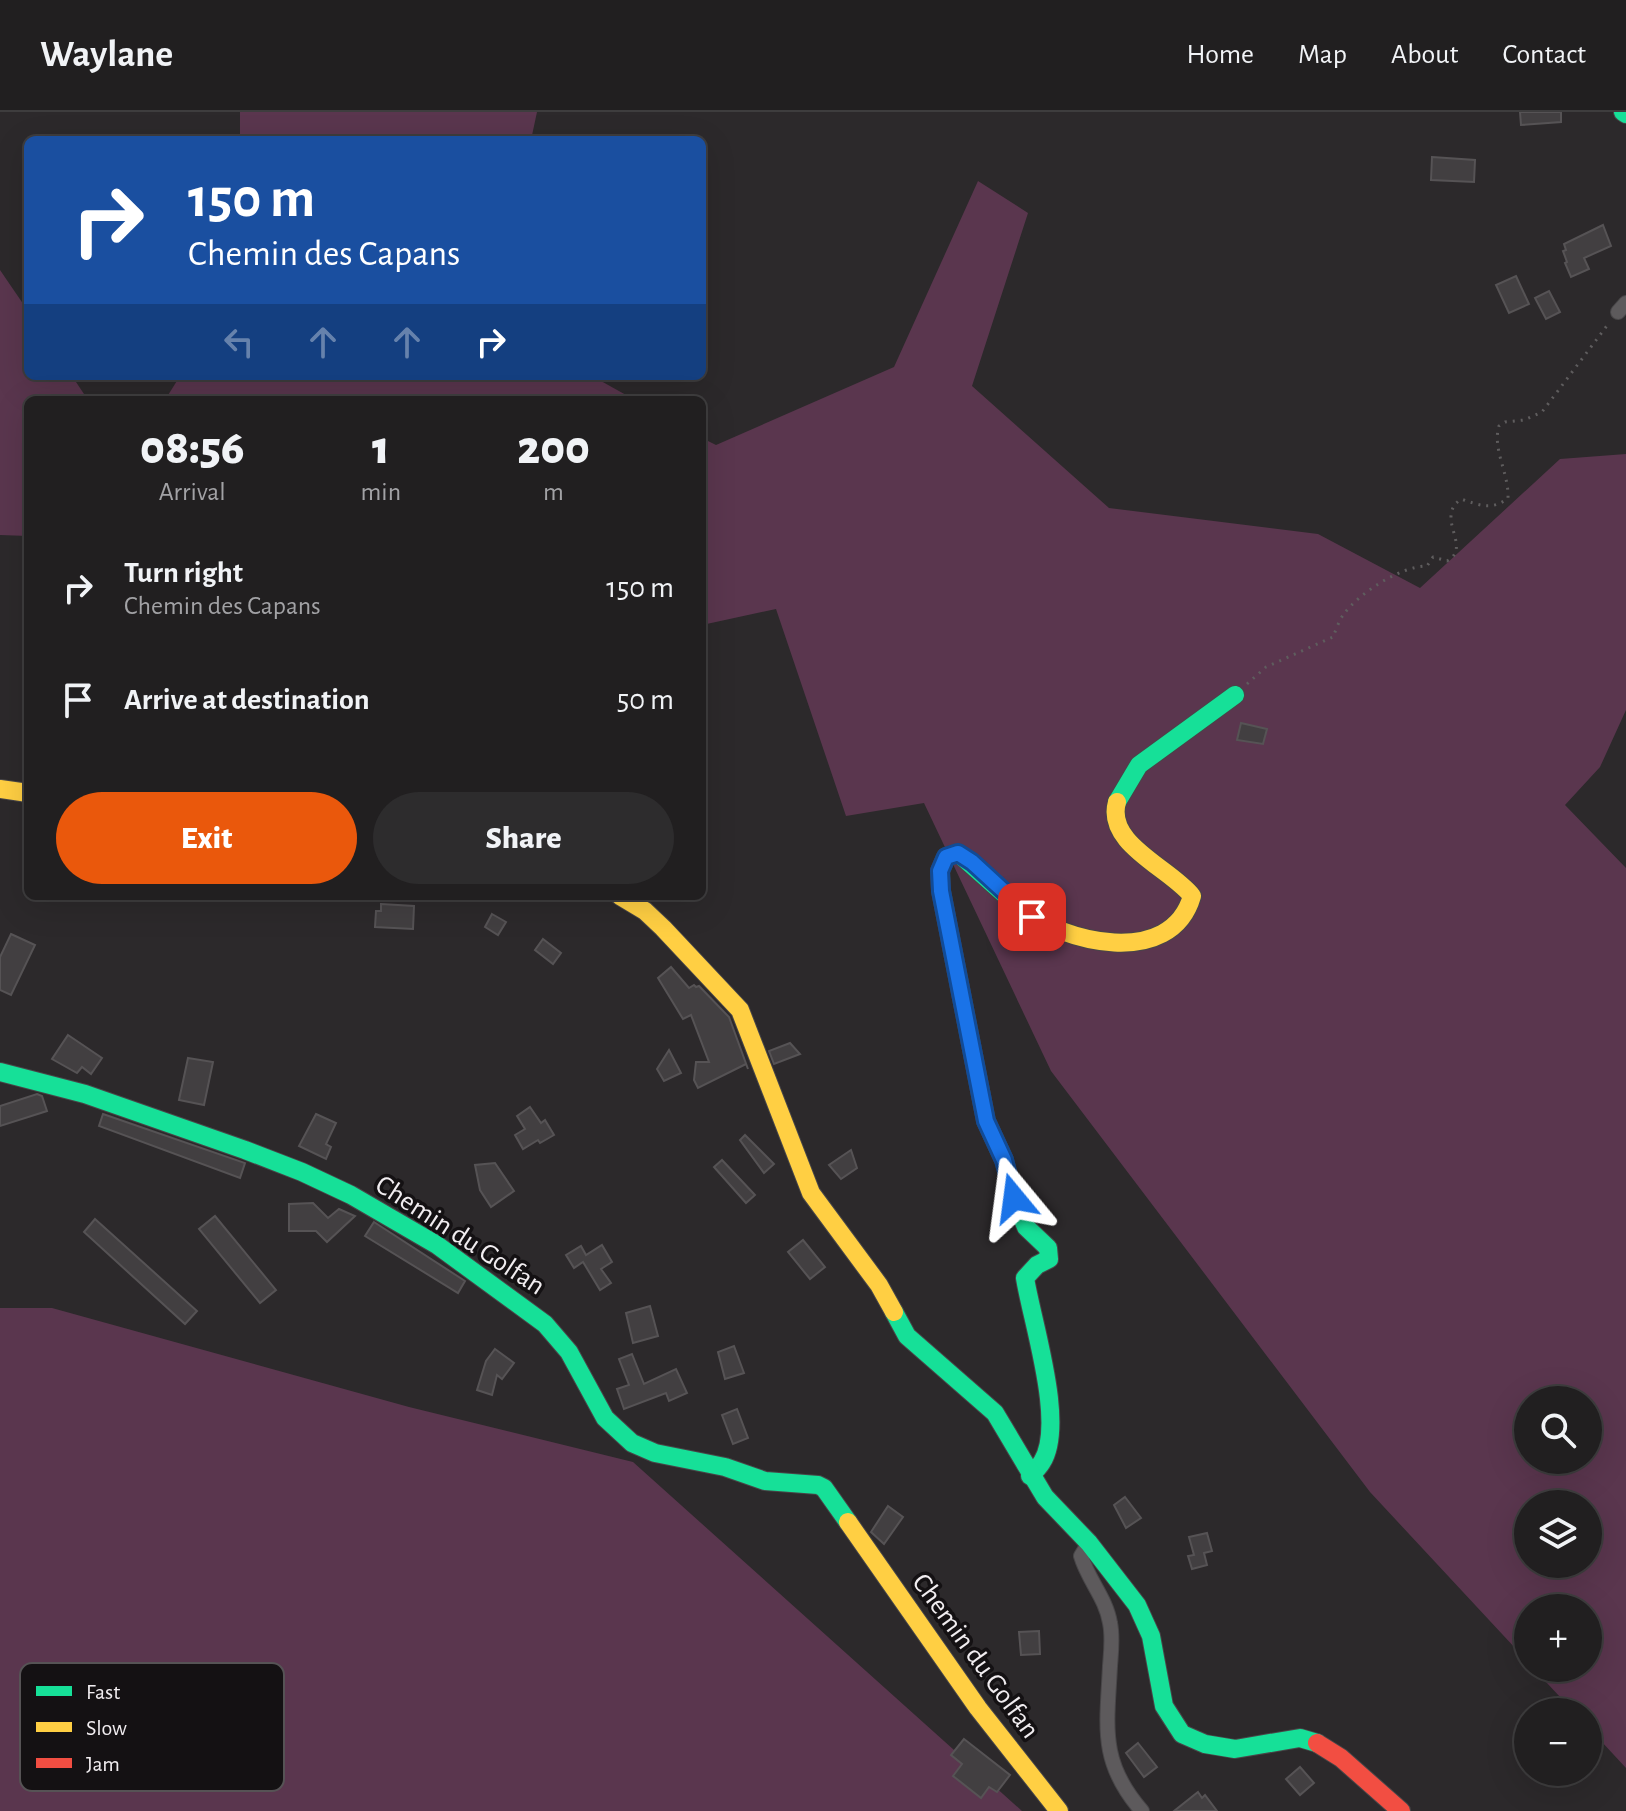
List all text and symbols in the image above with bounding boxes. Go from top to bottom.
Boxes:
text: Waylane [40,36,173,74]
text: Home [1187,41,1254,69]
text: Map [1298,41,1347,69]
text: About [1391,41,1459,69]
text: Contact [1503,41,1586,69]
icon: right [56,168,160,272]
text: 150 m [188,171,315,227]
text: Chemin des Capans [188,236,460,272]
icon: left [217,320,261,364]
icon: ahead [301,320,345,364]
icon: ahead [385,320,429,364]
icon: right [469,320,513,364]
text: 08:56 [140,425,244,473]
text: 1 [372,425,390,473]
text: 200 [517,425,590,473]
text: Arrival [159,479,226,505]
text: min [361,479,401,505]
text: m [543,479,564,505]
text: Turn right [124,558,243,588]
icon: right [56,566,100,610]
text: 150 m [606,573,674,603]
text: Chemin des Capans [124,593,321,619]
icon: arrive [56,678,100,722]
text: Arrive at destination [124,685,370,715]
text: 50 m [617,685,674,715]
button: Exit [56,792,357,884]
button: Share [373,792,674,884]
pin [998,883,1066,951]
icon: arrive [1010,895,1054,939]
position arrow [972,1156,1056,1240]
street label: Chemin du Golfan [370,1171,550,1301]
map controls [1514,1386,1602,1786]
button: search [1514,1386,1602,1474]
button: layers [1514,1490,1602,1578]
street label: Chemin du Golfan [906,1569,1044,1744]
button: + [1514,1594,1602,1682]
legend [20,1663,284,1791]
text: Fast [86,1681,120,1703]
button: − [1514,1698,1602,1786]
text: Slow [86,1717,127,1739]
text: Jam [86,1753,120,1775]

